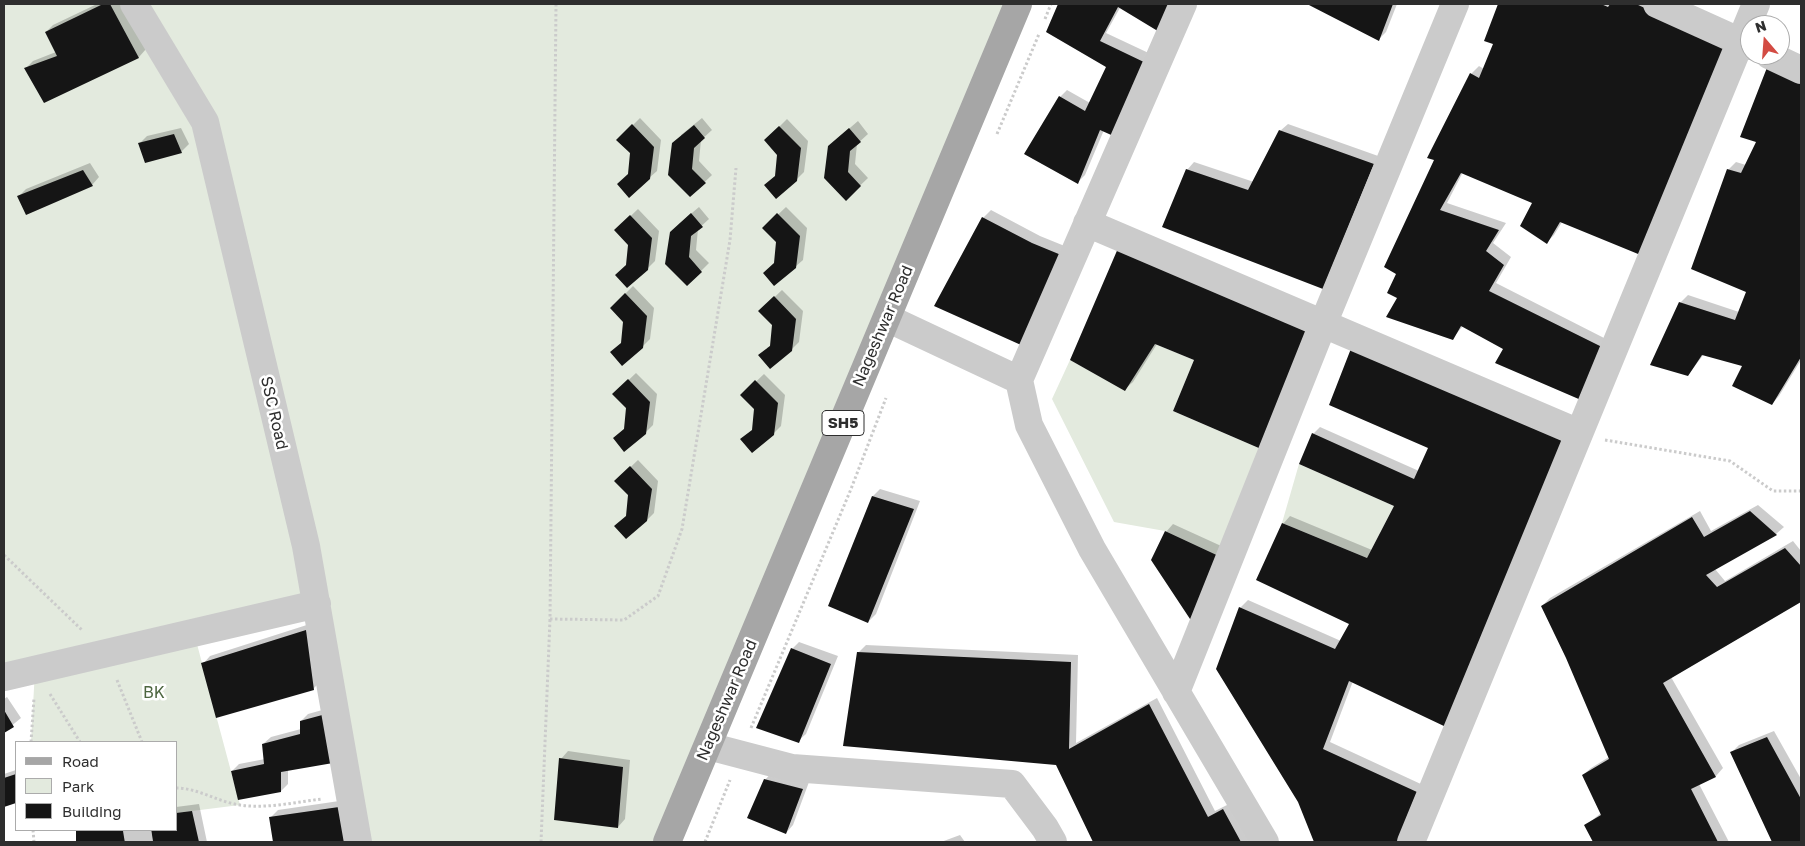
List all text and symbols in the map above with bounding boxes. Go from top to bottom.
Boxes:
north arrow [1740,15,1790,65]
text: N [1753,16,1768,36]
street label: Nageshwar Road [849,263,917,389]
street label: SSC Road [256,375,292,451]
road number: SH5 [822,410,864,436]
street label: Nageshwar Road [693,637,761,763]
park label: BK [143,683,165,703]
legend [15,741,178,831]
text: Road [62,752,99,770]
text: Park [62,777,94,795]
text: Building [62,802,122,820]

